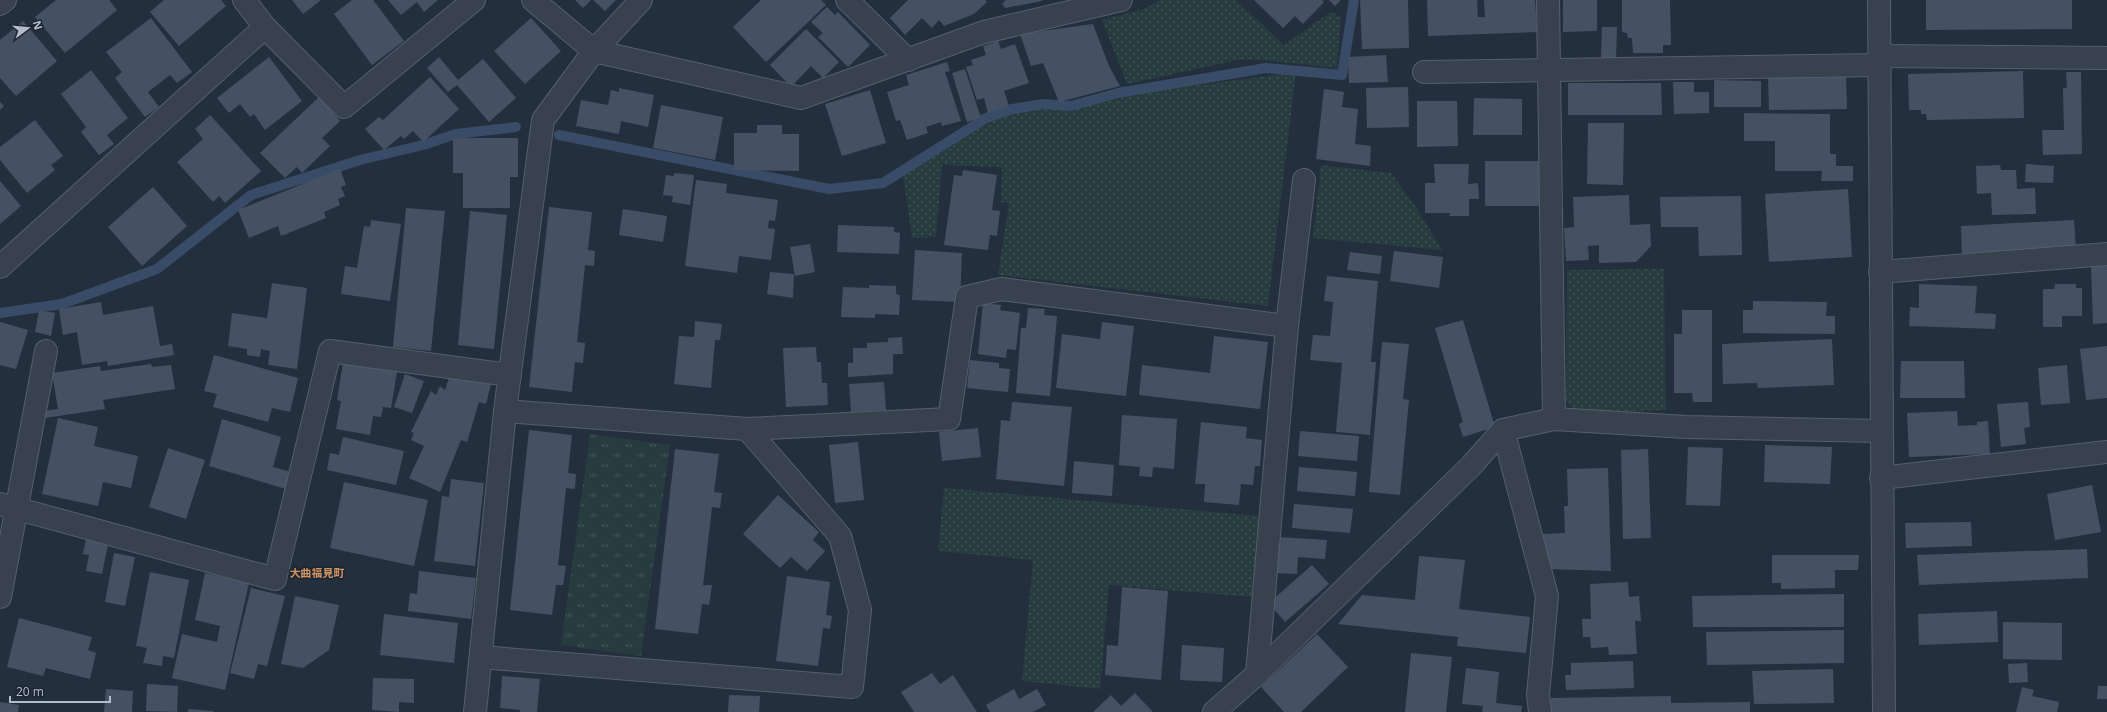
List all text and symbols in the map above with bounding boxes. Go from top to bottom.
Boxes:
north arrow [8,8,48,48]
text: N [30,19,47,31]
district label: 大曲福見町 [290,565,345,580]
scale bar [10,678,110,704]
text: 20 m [16,683,44,700]

